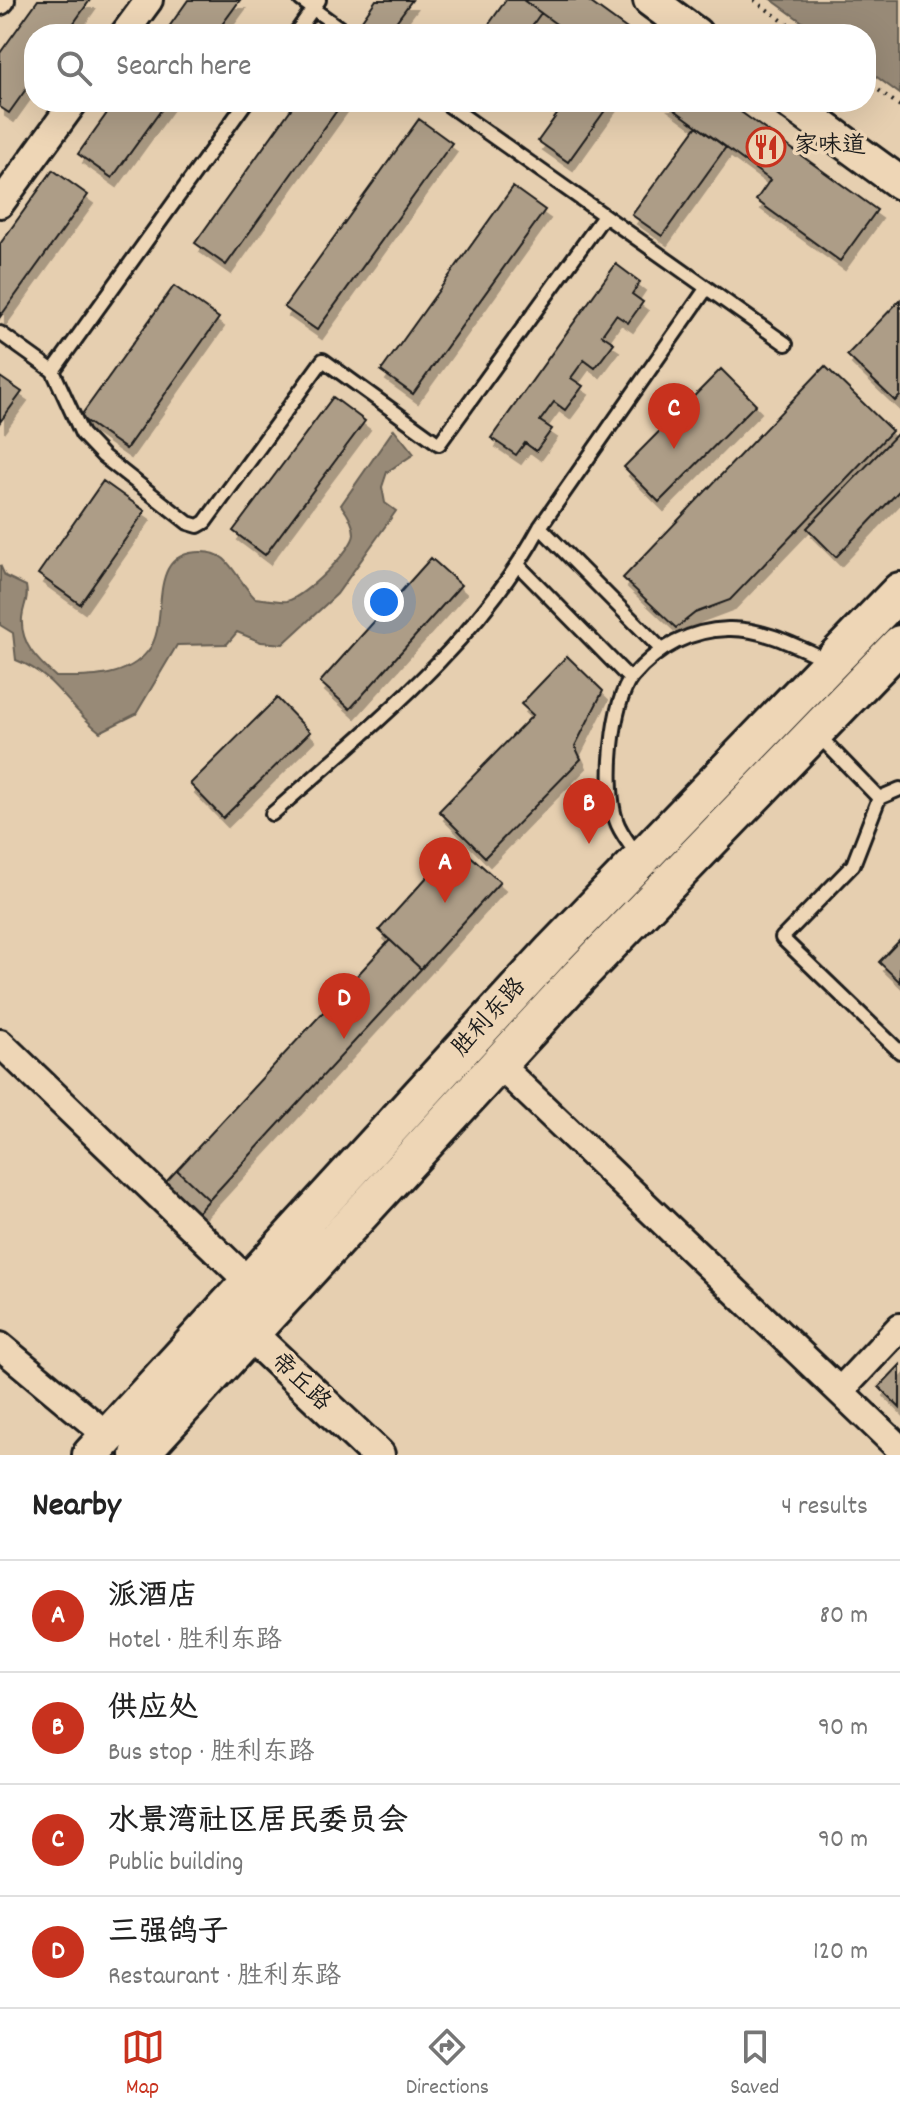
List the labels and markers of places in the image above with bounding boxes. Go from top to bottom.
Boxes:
restaurant icon: 家味道 [745,126,787,168]
place label: 家味道 [794,130,866,164]
pin: C [648,383,700,449]
pin: B [563,778,615,844]
pin: A [419,837,471,903]
pin: D [318,973,370,1039]

